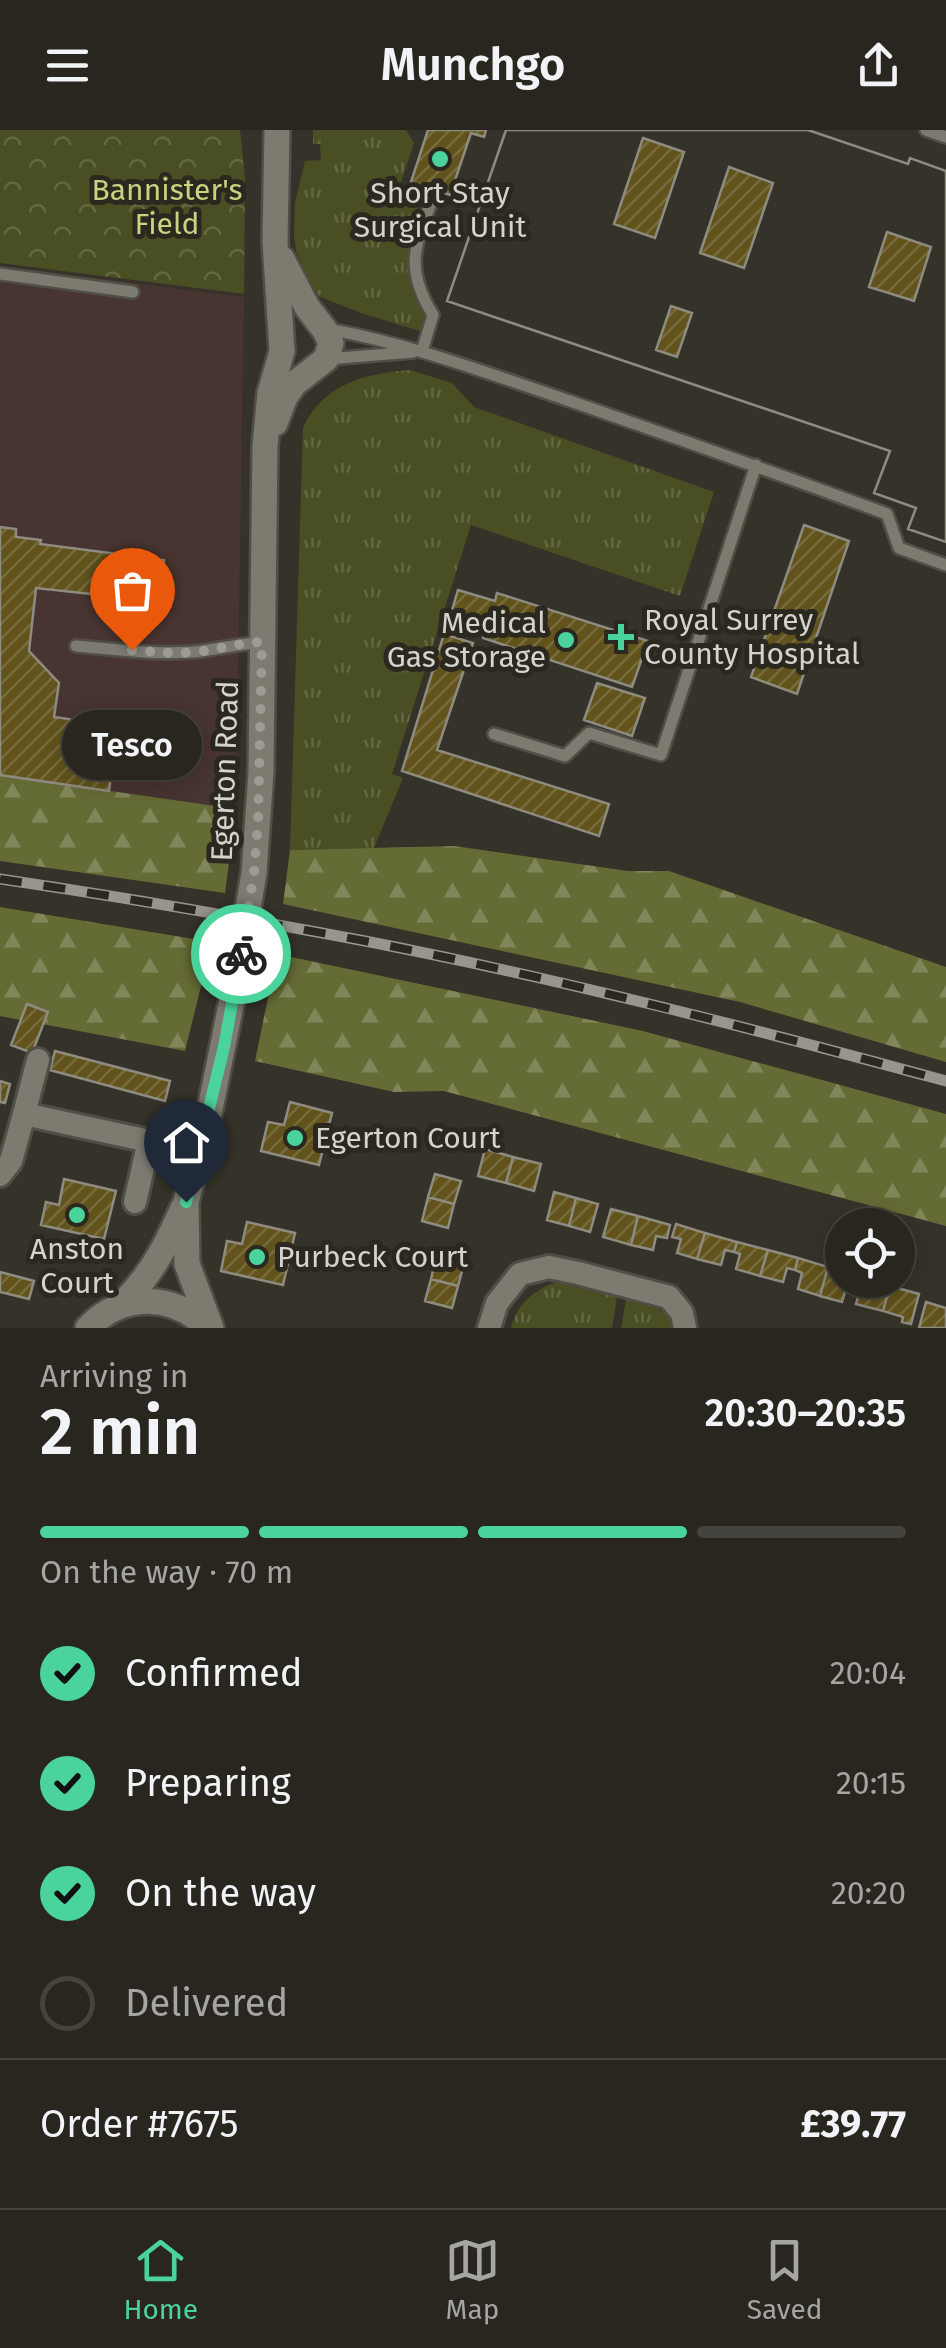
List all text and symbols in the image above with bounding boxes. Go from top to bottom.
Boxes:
icon: menu [40,38,95,93]
text: Munchgo [381,38,565,92]
icon: share [851,38,906,93]
marker: Short Stay Surgical Unit [429,148,451,170]
park label: Bannister's Field [92,172,242,242]
place label: Short Stay Surgical Unit [354,175,526,245]
pin [90,548,175,651]
icon: bag [105,563,160,618]
place label: Royal Surrey County Hospital [644,602,860,672]
place label: Medical Gas Storage [387,605,546,675]
marker: Royal Surrey County Hospital [608,624,634,650]
marker: Medical Gas Storage [555,629,577,651]
street label: Egerton Road [204,680,246,862]
callout: Tesco [62,710,202,780]
text: Tesco [91,726,173,764]
courier [191,904,291,1004]
icon: bike [214,927,269,982]
pin [144,1100,229,1203]
icon: home [159,1115,214,1170]
place label: Egerton Court [315,1120,501,1156]
marker: Egerton Court [284,1127,306,1149]
marker: Anston Court [66,1204,88,1226]
map controls [825,1208,915,1298]
button: locate [825,1208,915,1298]
place label: Anston Court [30,1231,124,1301]
place label: Purbeck Court [277,1239,468,1275]
marker: Purbeck Court [246,1246,268,1268]
text: Arriving in [40,1357,188,1395]
text: 20:30–20:35 [705,1390,906,1436]
text: 2 min [40,1393,200,1471]
text: On the way · 70 m [40,1553,293,1591]
icon: check [40,1646,95,1701]
text: Confirmed [125,1650,303,1696]
text: 20:04 [830,1654,906,1692]
icon: check [40,1756,95,1811]
text: Preparing [125,1760,291,1806]
text: 20:15 [836,1764,906,1802]
icon: check [40,1866,95,1921]
text: On the way [125,1870,316,1916]
text: 20:20 [831,1874,906,1912]
text: Delivered [125,1980,288,2026]
text: Order #7675 [40,2101,238,2147]
text: £39.77 [800,2101,906,2147]
tab: Home [123,2233,198,2326]
tab: Map [445,2233,500,2326]
tab: Saved [747,2233,823,2326]

